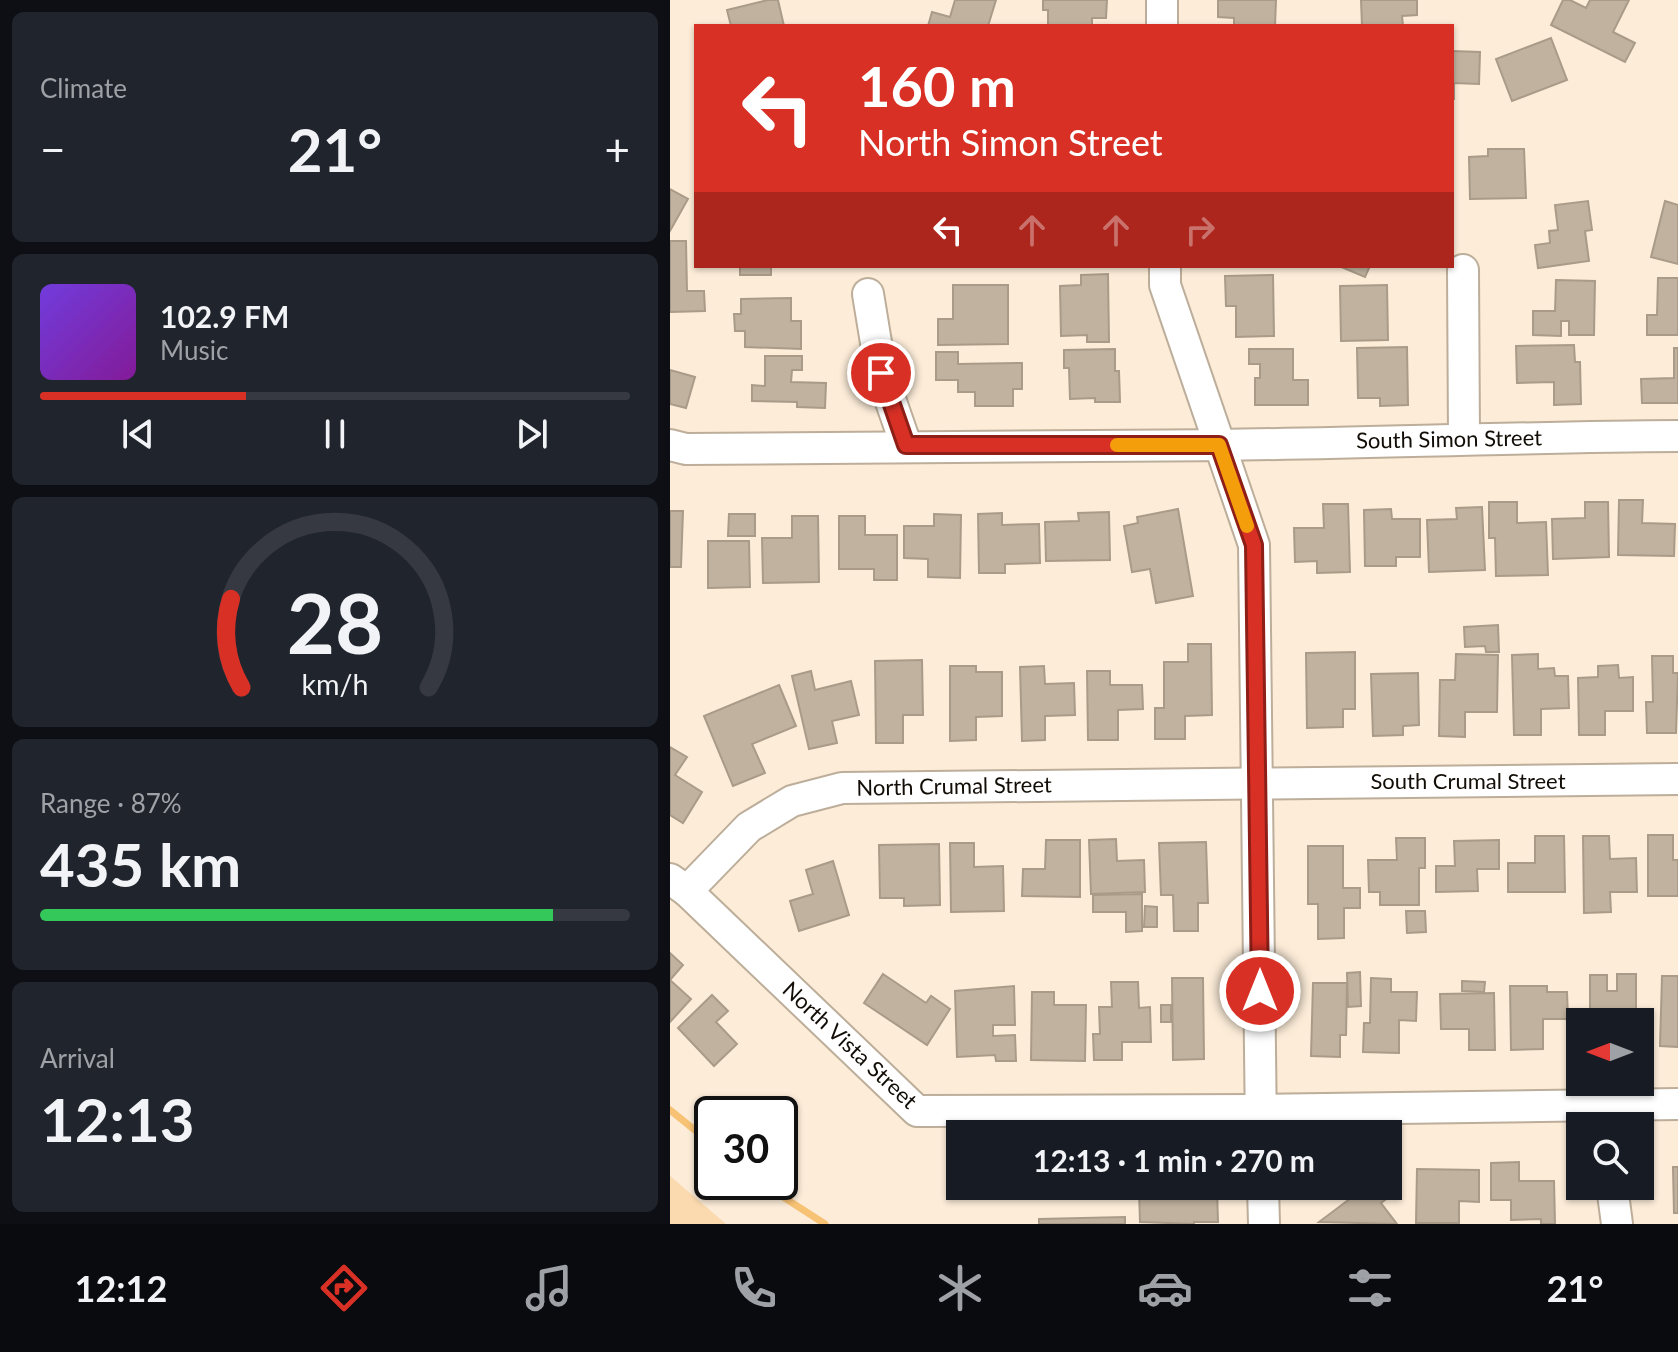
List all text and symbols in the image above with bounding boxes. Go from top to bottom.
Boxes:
text: 160 m [858,52,1016,119]
icon: left [726,56,830,160]
text: Climate [40,72,127,104]
text: 21° [288,113,382,185]
text: North Simon Street [858,120,1163,164]
text: − [40,123,66,175]
text: + [604,123,630,175]
icon: left [926,208,970,252]
icon: ahead [1010,208,1054,252]
icon: ahead [1094,208,1138,252]
icon: right [1178,208,1222,252]
text: 102.9 FM [160,298,289,334]
text: Music [160,334,228,366]
pin [847,339,915,407]
icon: arrive [859,351,903,395]
icon: previous [116,412,160,456]
icon: pause [313,412,357,456]
icon: next [510,412,554,456]
street label: South Simon Street [1356,423,1542,454]
text: 28 [287,572,383,672]
text: km/h [302,667,368,701]
street label: South Crumal Street [1370,767,1566,794]
street label: North Crumal Street [856,770,1052,801]
text: Range · 87% [40,787,182,819]
text: 435 km [40,828,241,900]
position arrow [1218,949,1302,1033]
street label: North Vista Street [777,975,923,1114]
north arrow [1566,1008,1654,1096]
map controls [1566,1008,1654,1200]
text: Arrival [40,1042,115,1074]
text: 12:13 [40,1083,195,1155]
speed limit sign: 30 [694,1096,798,1200]
button: search [1566,1112,1654,1200]
text: 12:13 · 1 min · 270 m [1033,1142,1315,1178]
icon: directions [316,1260,372,1316]
icon: music [521,1260,577,1316]
icon: phone [726,1260,782,1316]
icon: climate [932,1260,988,1316]
icon: car [1137,1260,1193,1316]
icon: filters [1342,1260,1398,1316]
text: 12:12 [75,1266,167,1310]
text: 21° [1547,1266,1603,1310]

